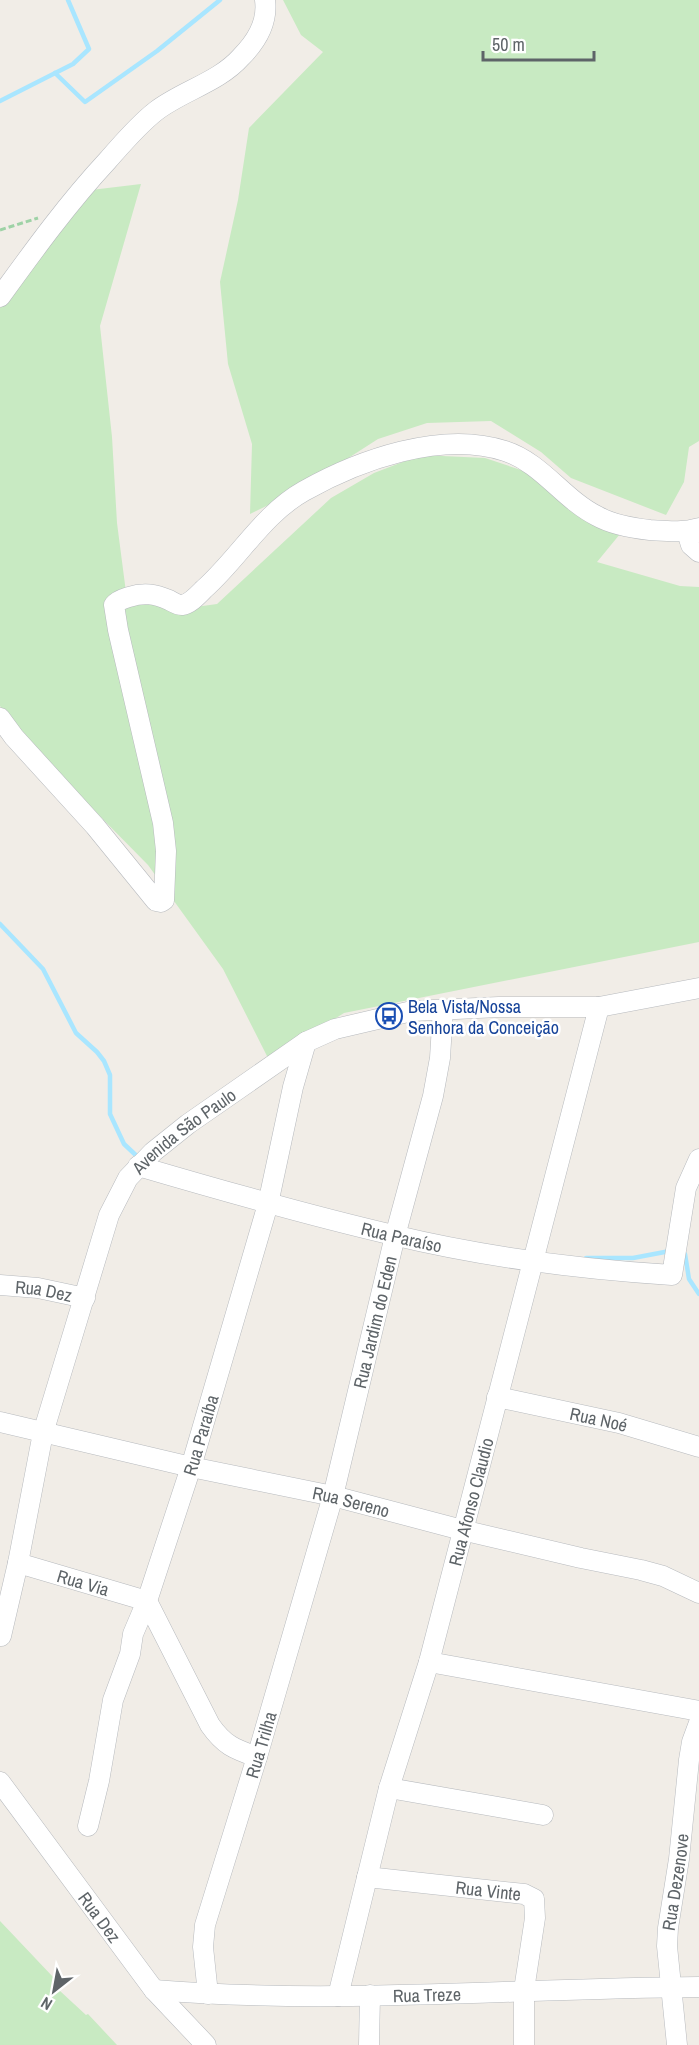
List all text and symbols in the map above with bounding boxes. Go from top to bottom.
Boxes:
scale bar [483,24,594,62]
text: 50 m [492,32,525,57]
place label: Bela Vista/Nossa Senhora da Conceição [408,994,559,1040]
bus stop icon: Bela Vista/Nossa Senhora da Conceição [374,1001,404,1031]
street label: Avenida São Paulo [125,1082,241,1180]
street label: Rua Paraíso [359,1215,444,1258]
street label: Rua Jardim do Eden [347,1253,402,1391]
street label: Rua Dez [14,1274,74,1307]
street label: Rua Paraíba [177,1392,224,1479]
street label: Rua Noé [568,1400,631,1437]
street label: Rua Afonso Claudio [442,1435,499,1568]
street label: Rua Sereno [310,1480,393,1523]
street label: Rua Via [54,1563,112,1602]
street label: Rua Trilha [239,1709,282,1781]
street label: Rua Dezenove [655,1832,694,1932]
street label: Rua Vinte [454,1874,522,1906]
street label: Rua Dez [73,1886,127,1948]
north arrow [24,1961,84,2021]
street label: Rua Treze [392,1981,461,2008]
text: N [37,1992,56,2016]

